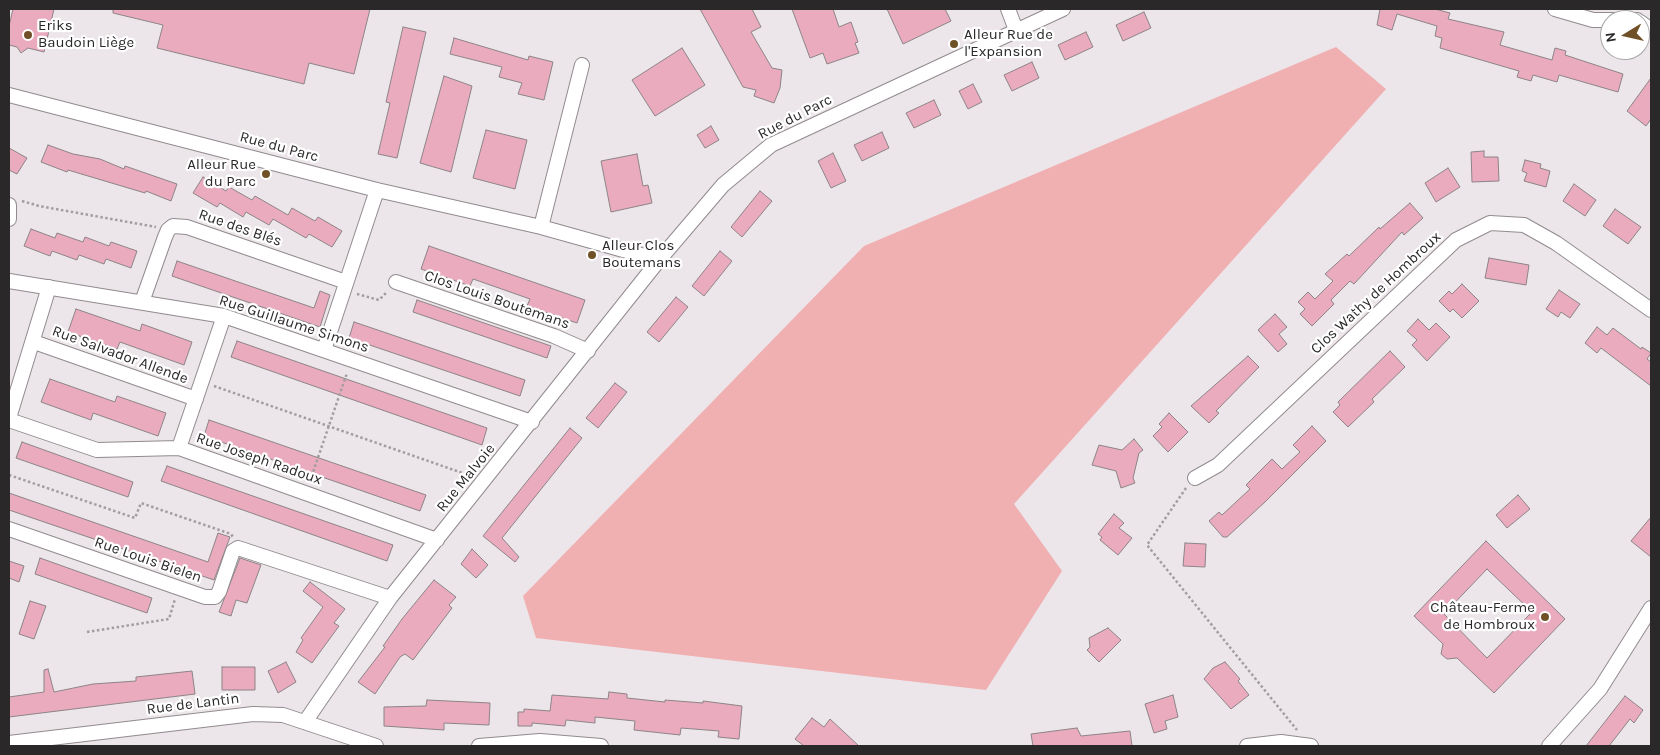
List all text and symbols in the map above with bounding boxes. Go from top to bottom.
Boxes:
north arrow [1600,10,1650,60]
place label: Eriks Baudoin Liège [38,17,134,52]
place label: Alleur Rue de l'Expansion [964,26,1053,61]
marker: Eriks Baudoin Liège [22,29,34,41]
text: N [1601,31,1620,44]
marker: Alleur Rue de l'Expansion [948,38,960,50]
street label: Rue du Parc [755,91,835,143]
street label: Rue du Parc [238,128,320,166]
place label: Alleur Rue du Parc [187,156,256,191]
marker: Alleur Rue du Parc [260,168,272,180]
street label: Rue des Blés [196,205,284,251]
street label: Clos Wathy de Hombroux [1307,228,1445,358]
place label: Alleur Clos Boutemans [602,237,681,272]
marker: Alleur Clos Boutemans [586,249,598,261]
street label: Clos Louis Boutemans [422,267,572,333]
street label: Rue Guillaume Simons [217,291,371,357]
street label: Rue Salvador Allende [50,322,190,388]
street label: Rue Joseph Radoux [194,429,324,489]
street label: Rue Malvoie [433,440,499,516]
street label: Rue Louis Bielen [92,533,204,587]
place label: Château-Ferme de Hombroux [1430,599,1535,634]
marker: Château-Ferme de Hombroux [1539,611,1551,623]
street label: Rue de Lantin [146,689,240,719]

